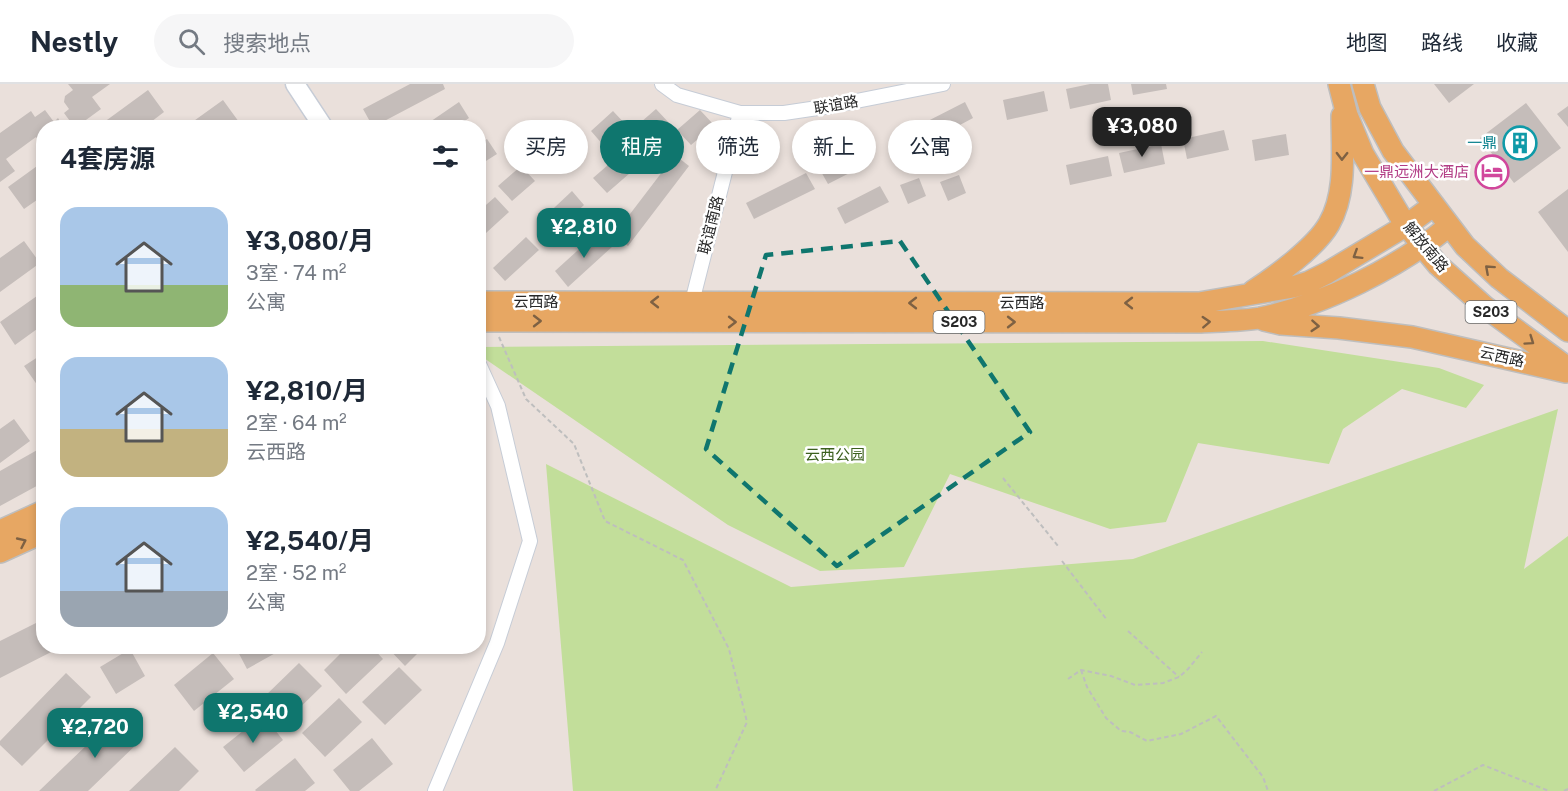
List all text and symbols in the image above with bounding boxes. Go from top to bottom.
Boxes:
search box [154,14,574,68]
text: Nestly [30,25,118,58]
icon: search [175,25,208,58]
text: 搜索地点 [223,30,311,56]
text: 地图 [1346,30,1388,55]
text: 路线 [1421,30,1463,55]
text: 收藏 [1496,30,1538,55]
street label: 联谊路 [812,92,860,117]
pin: ¥3,080 [1093,107,1191,158]
text: ¥3,080 [1106,114,1178,138]
chip: 买房 [504,120,588,174]
chip: 租房 [600,120,684,174]
chip: 筛选 [696,120,780,174]
chip: 新上 [792,120,876,174]
chip: 公寓 [888,120,972,174]
building icon: 一鼎 [1502,125,1538,161]
place label: 一鼎 [1467,134,1497,151]
icon: filters [429,140,462,173]
text: 4套房源 [60,143,155,174]
one-way arrow [1336,151,1348,160]
hotel icon: 一鼎远洲大酒店 [1474,154,1510,190]
place label: 一鼎远洲大酒店 [1364,163,1469,180]
street label: 联谊南路 [695,194,726,256]
pin: ¥2,810 [535,208,633,259]
text: ¥2,810 [551,215,617,239]
street label: 解放南路 [1401,218,1452,275]
text: ¥3,080/月 [246,225,374,256]
icon: home [108,231,180,303]
one-way arrow [1353,248,1363,260]
text: 3室 · 74 m² [246,261,346,285]
one-way arrow [1485,265,1495,276]
text: 公寓 [246,290,286,314]
street label: 云西路 [513,293,559,310]
street label: 云西路 [999,294,1045,311]
one-way arrow [650,296,659,308]
one-way arrow [908,297,917,309]
one-way arrow [1124,297,1133,309]
road number: S203 [1466,301,1516,323]
road number: S203 [934,311,984,333]
one-way arrow [532,315,541,327]
one-way arrow [1201,315,1210,328]
one-way arrow [727,316,736,328]
one-way arrow [1006,316,1015,328]
one-way arrow [1310,320,1319,333]
one-way arrow [1523,334,1534,345]
street label: 云西路 [1478,343,1526,370]
text: ¥2,810/月 [246,375,368,406]
icon: home [108,381,180,453]
text: 2室 · 64 m² [246,411,347,435]
text: 云西路 [246,440,306,464]
park label: 云西公园 [805,446,865,463]
text: ¥2,540/月 [246,525,374,556]
icon: home [108,531,180,603]
one-way arrow [15,538,26,550]
text: 2室 · 52 m² [246,561,346,585]
text: 公寓 [246,590,286,614]
pin: ¥2,540 [204,693,302,744]
text: ¥2,540 [218,700,288,724]
pin: ¥2,720 [46,708,144,759]
text: ¥2,720 [61,715,129,739]

